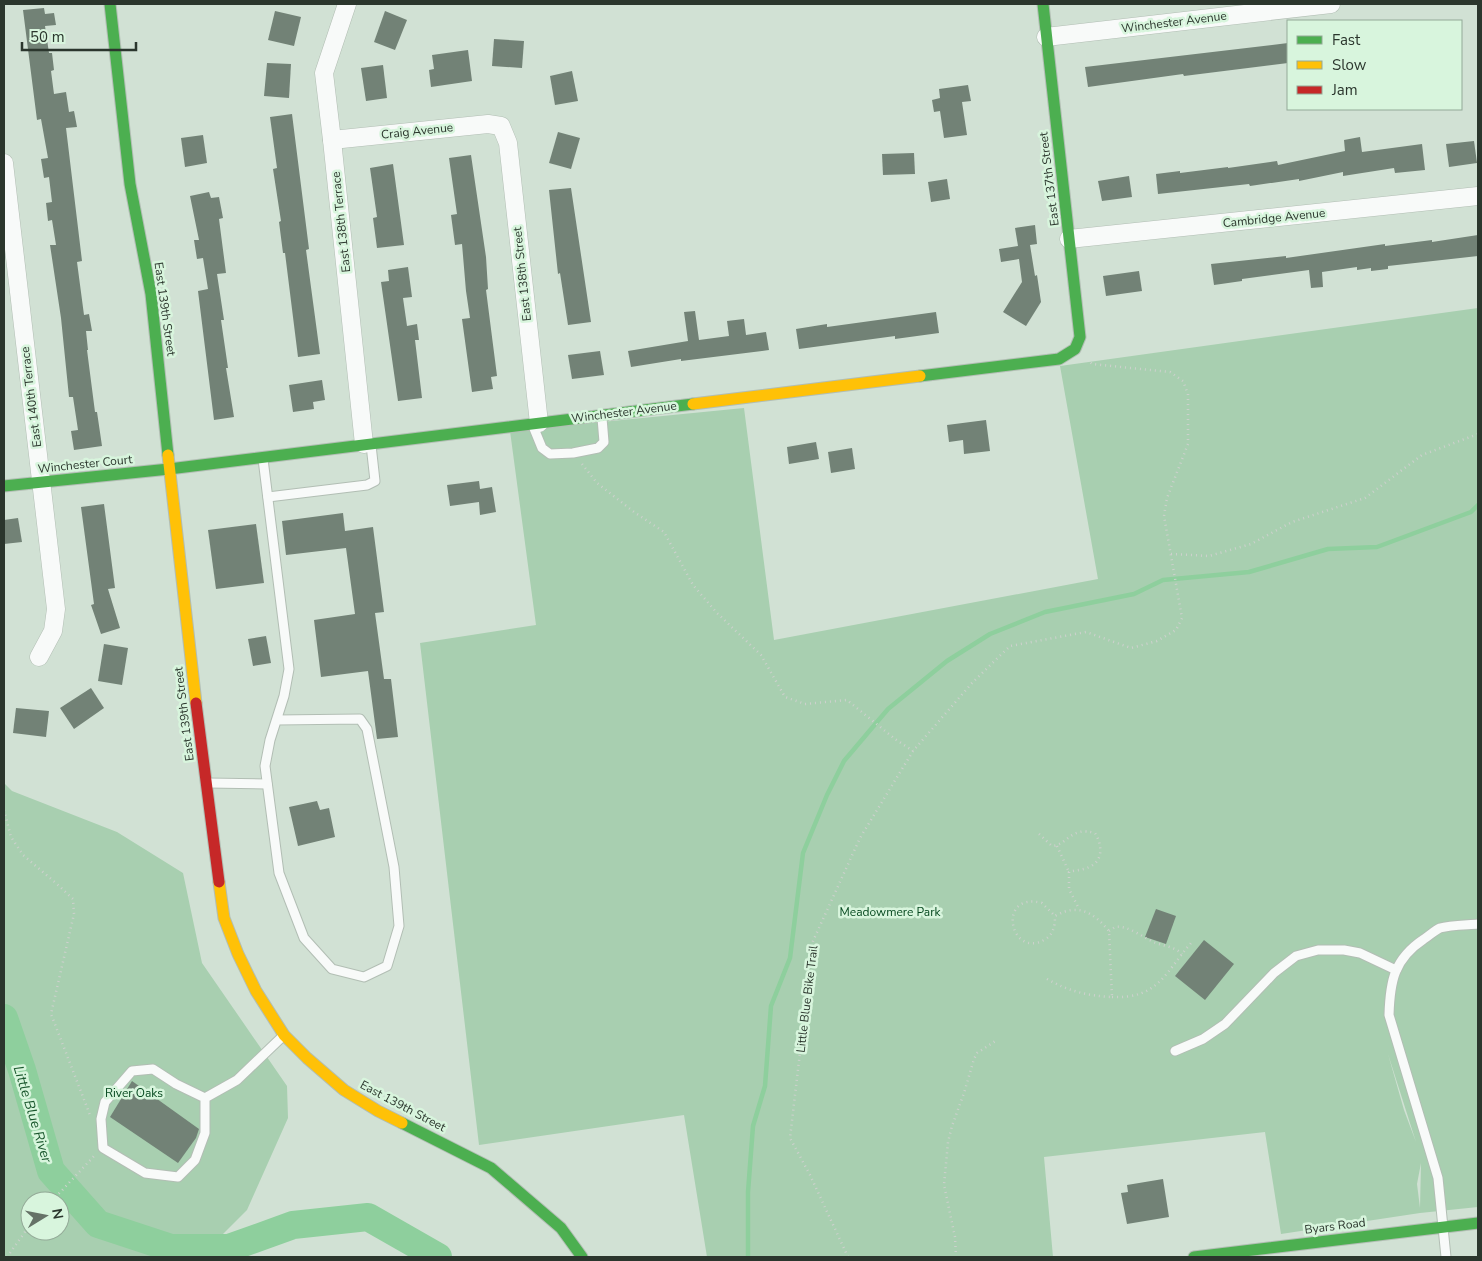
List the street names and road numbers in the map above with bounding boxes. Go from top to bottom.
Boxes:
street label: Winchester Avenue [1120,8,1228,36]
street label: Craig Avenue [380,119,454,143]
street label: East 137th Street [1035,130,1063,227]
street label: East 138th Terrace [328,171,354,273]
street label: Cambridge Avenue [1222,205,1326,231]
street label: East 138th Street [509,225,535,322]
street label: East 139th Street [150,261,180,358]
street label: East 140th Terrace [17,346,45,448]
street label: Winchester Avenue [570,398,678,426]
street label: Winchester Court [37,451,134,477]
street label: East 139th Street [170,665,198,762]
street label: Little Blue Bike Trail [792,944,822,1053]
street label: East 139th Street [357,1077,449,1136]
street label: Byars Road [1303,1214,1367,1238]

